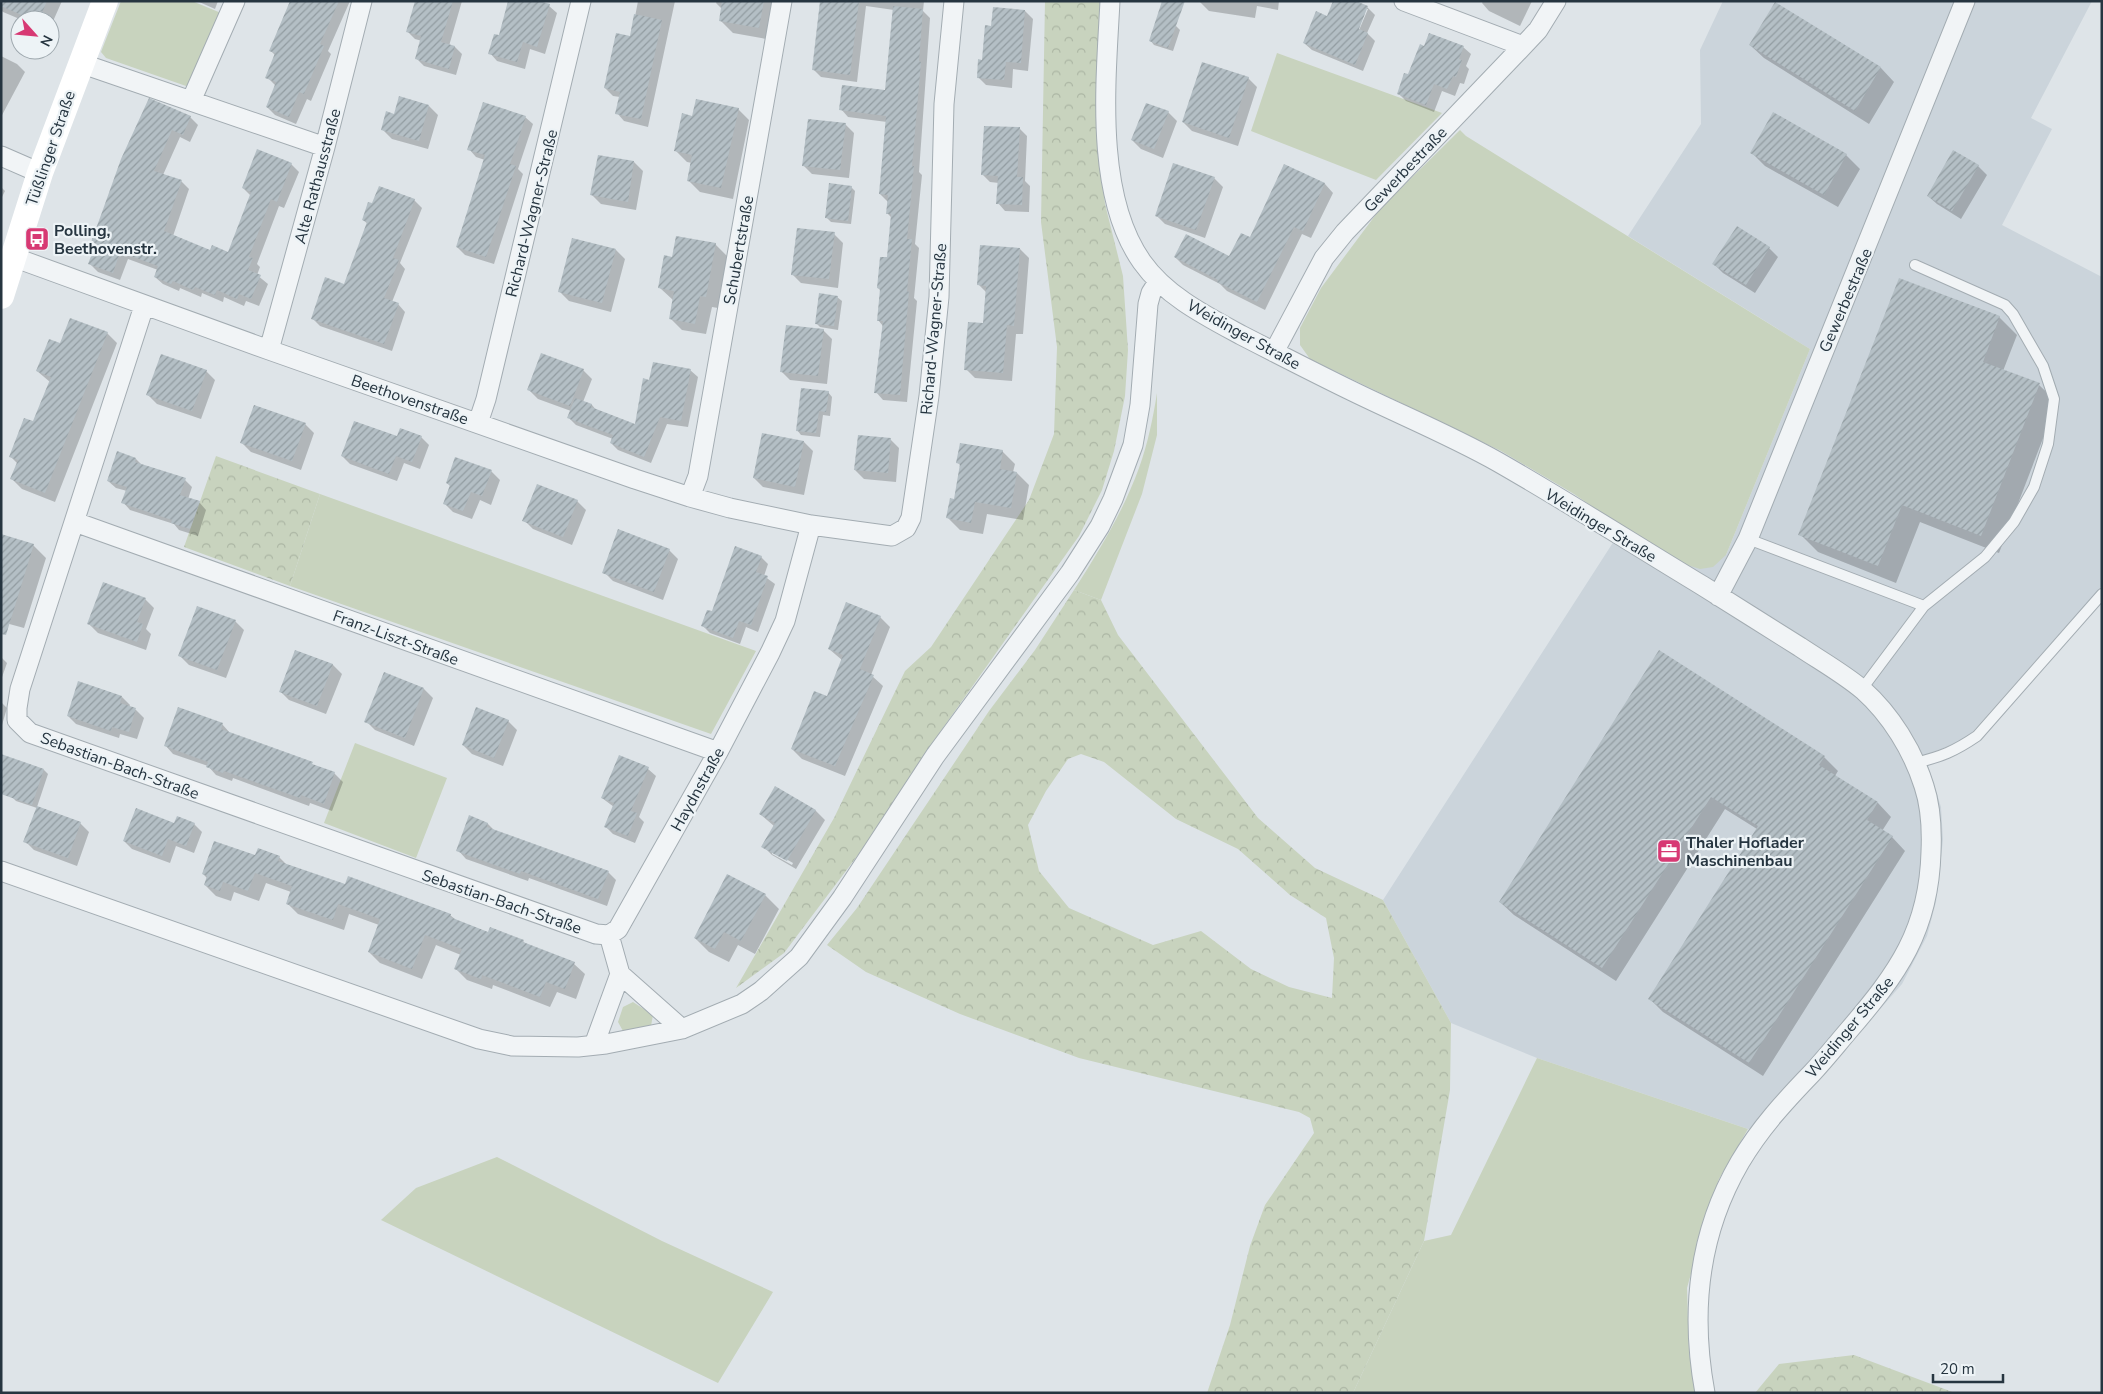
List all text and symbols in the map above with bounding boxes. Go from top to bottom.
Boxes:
north arrow [10,10,60,60]
text: N [35,32,57,50]
street label: Tüßlinger Straße [21,88,81,209]
street label: Alte Rathausstraße [289,106,347,246]
street label: Gewerbestraße [1359,122,1452,217]
street label: Richard-Wagner-Straße [500,127,563,299]
street label: Schubertstraße [719,194,759,307]
place label: Polling, Beethovenstr. [54,220,157,260]
bus stop icon: Polling, Beethovenstr. [24,226,50,252]
street label: Richard-Wagner-Straße [916,242,952,416]
street label: Gewerbestraße [1814,245,1878,356]
street label: Weidinger Straße [1183,295,1304,375]
street label: Beethovenstraße [348,370,471,430]
street label: Weidinger Straße [1541,484,1660,568]
street label: Franz-Liszt-Straße [330,605,462,671]
street label: Sebastian-Bach-Straße [37,727,202,805]
street label: Haydnstraße [666,744,730,835]
place label: Thaler Hoflader Maschinenbau [1686,832,1805,872]
office icon: Thaler Hoflader Maschinenbau [1656,838,1682,864]
street label: Sebastian-Bach-Straße [419,864,584,940]
street label: Weidinger Straße [1801,972,1899,1083]
scale bar [1933,1352,2003,1384]
text: 20 m [1940,1359,1975,1379]

